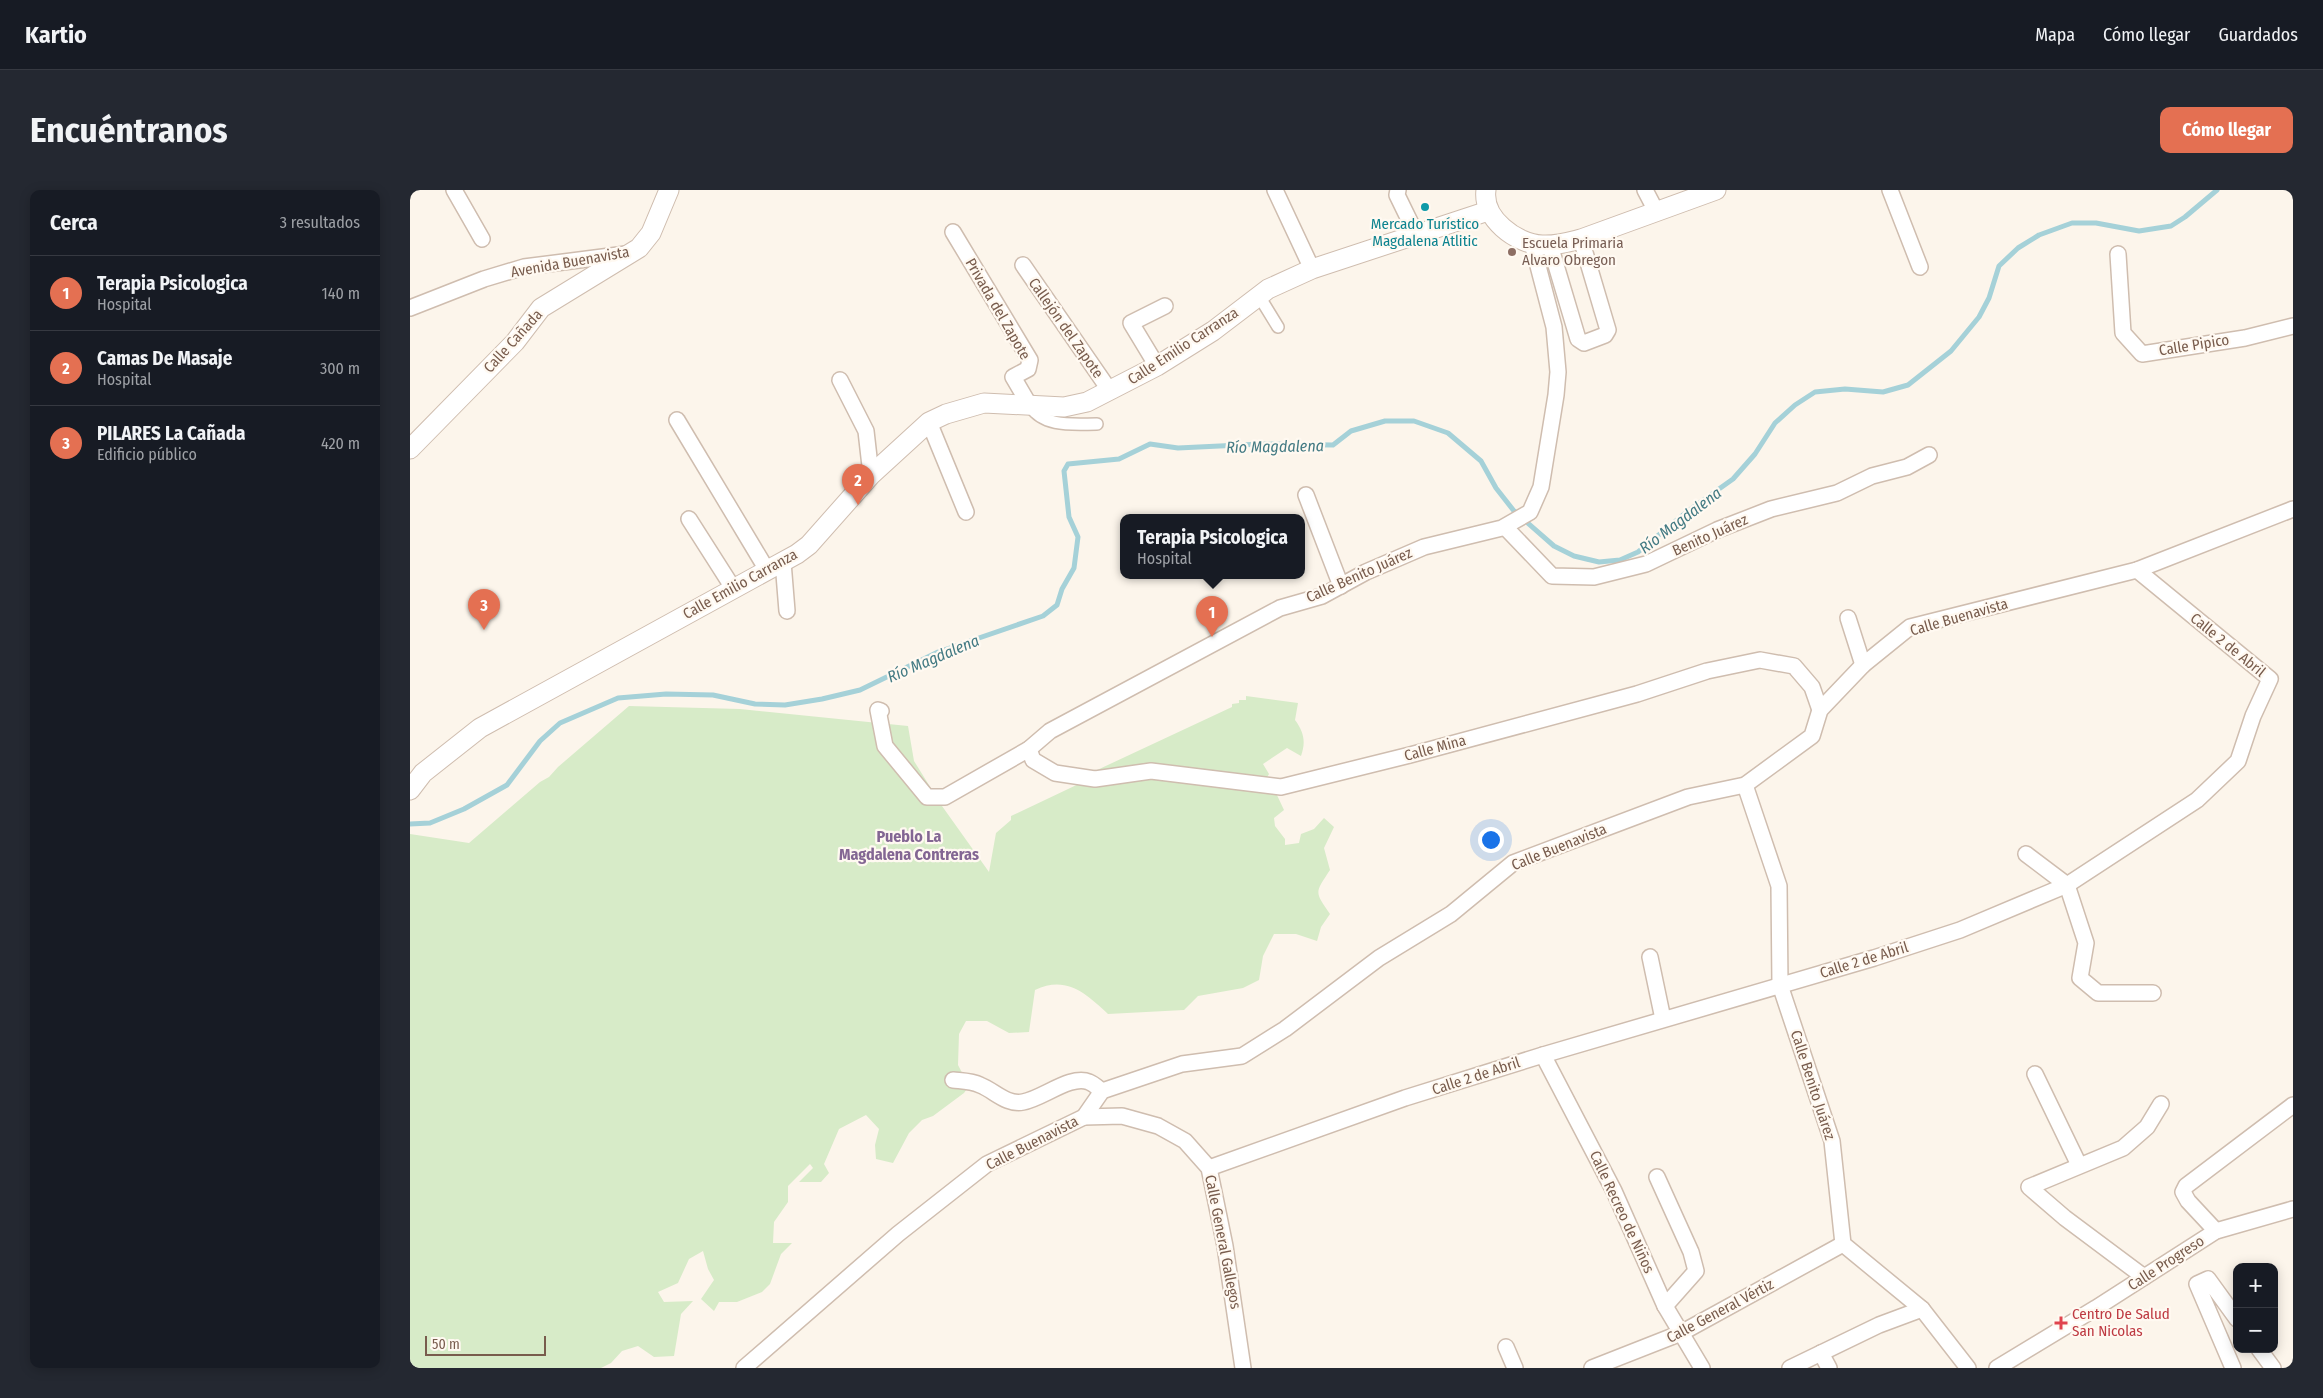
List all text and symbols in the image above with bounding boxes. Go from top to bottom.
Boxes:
text: Kartio [25,21,87,49]
text: Mapa [2035,24,2075,46]
text: Cómo llegar [2103,24,2190,46]
text: Guardados [2218,24,2298,46]
button: Cómo llegar [2160,107,2293,153]
text: Encuéntranos [30,109,228,151]
marker: Mercado Turístico Magdalena Atlitic [1419,201,1431,213]
text: Cerca [50,210,98,236]
text: 3 resultados [280,213,360,232]
place label: Mercado Turístico Magdalena Atlitic [1371,215,1479,250]
place label: Escuela Primaria Alvaro Obregon [1522,234,1624,269]
street label: Avenida Buenavista [509,243,631,281]
marker: Escuela Primaria Alvaro Obregon [1506,246,1518,258]
street label: Privada del Zapote [962,255,1034,363]
text: Terapia Psicologica [97,272,248,295]
street label: Callejón del Zapote [1025,274,1107,382]
text: 1 [63,284,69,303]
text: 140 m [322,284,360,303]
text: Hospital [97,295,152,314]
street label: Calle Emilio Carranza [1124,304,1242,388]
street label: Calle Cañada [480,306,546,376]
street label: Calle Pipico [2158,331,2231,359]
text: Camas De Masaje [97,347,232,370]
text: 2 [62,359,70,378]
text: 300 m [320,359,360,378]
text: Hospital [97,370,152,389]
text: PILARES La Cañada [97,422,245,445]
text: 3 [62,434,70,453]
text: 420 m [321,434,360,453]
water label: Río Magdalena [1226,436,1324,457]
text: Edificio público [97,445,197,464]
pin: 2 [842,464,874,505]
water label: Río Magdalena [1635,483,1725,557]
street label: Benito Juárez [1669,510,1751,560]
popup [1120,514,1305,579]
text: Terapia Psicologica [1137,526,1288,549]
street label: Calle Benito Juárez [1303,544,1415,606]
street label: Calle Emilio Carranza [680,545,800,623]
text: Hospital [1137,549,1192,568]
pin: 3 [468,589,500,630]
street label: Calle Buenavista [1908,594,2010,640]
pin: 1 [1196,596,1228,637]
street label: Calle 2 de Abril [2187,609,2269,681]
water label: Río Magdalena [884,631,982,686]
street label: Calle Mina [1402,731,1468,765]
street label: Calle Buenavista [1509,820,1609,874]
district label: Pueblo La Magdalena Contreras [839,827,979,864]
your location [1478,827,1504,853]
street label: Calle 2 de Abril [1818,938,1910,982]
street label: Calle Benito Juárez [1787,1028,1839,1142]
street label: Calle 2 de Abril [1430,1053,1522,1099]
street label: Calle Buenavista [983,1112,1081,1174]
street label: Calle Recreo de Niños [1586,1148,1658,1276]
street label: Calle General Gallegos [1201,1173,1245,1311]
street label: Calle Progreso [2124,1232,2208,1294]
map controls [2233,1263,2278,1353]
button: + [2233,1263,2278,1308]
street label: Calle General Vértiz [1663,1275,1777,1347]
place label: Centro De Salud San Nicolas [2072,1305,2170,1340]
button: − [2233,1308,2278,1353]
marker: Centro De Salud San Nicolas [2054,1316,2068,1330]
scale bar [425,1333,546,1356]
text: 50 m [432,1336,460,1353]

